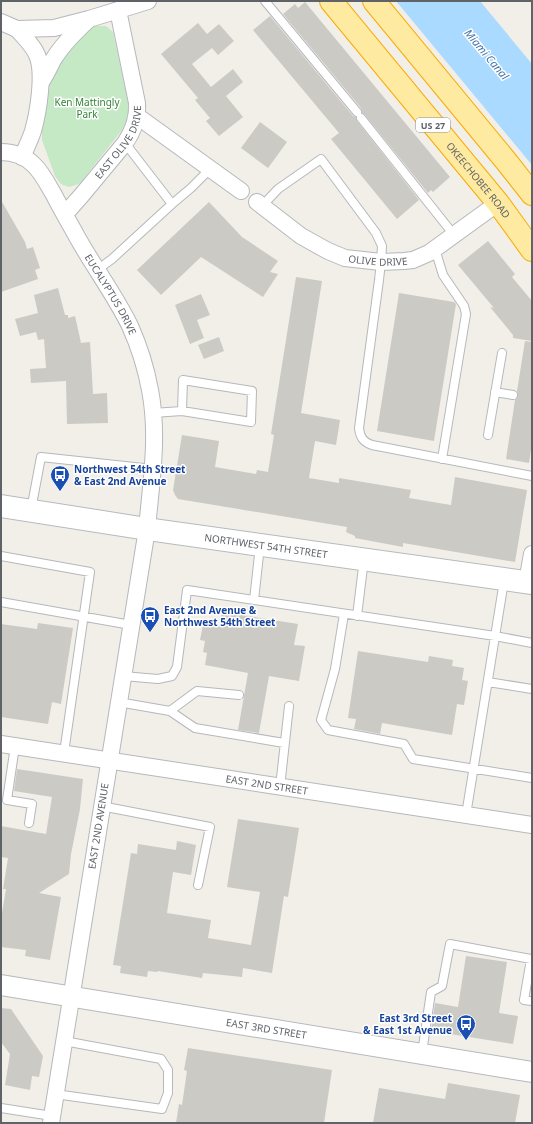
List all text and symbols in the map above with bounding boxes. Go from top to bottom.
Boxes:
water label: Miami Canal [461,25,513,83]
park label: Ken Mattingly Park [54,95,120,121]
street label: EAST OLIVE DRIVE [91,105,144,182]
road number: US 27 [416,118,450,132]
street label: OKEECHOBEE ROAD [443,139,514,221]
street label: EUCALYPTUS DRIVE [82,251,140,337]
street label: OLIVE DRIVE [348,251,408,269]
place label: Northwest 54th Street & East 2nd Avenue [74,462,186,488]
bus stop icon: Northwest 54th Street & East 2nd Avenue [49,464,71,492]
street label: NORTHWEST 54TH STREET [204,530,329,561]
place label: East 2nd Avenue & Northwest 54th Street [164,603,276,629]
bus stop icon: East 2nd Avenue & Northwest 54th Street [139,605,161,633]
street label: EAST 2ND STREET [225,771,309,798]
street label: EAST 2ND AVENUE [84,782,112,870]
place label: East 3rd Street & East 1st Avenue [363,1011,453,1037]
bus stop icon: East 3rd Street & East 1st Avenue [455,1013,477,1041]
street label: EAST 3RD STREET [225,1015,308,1042]

